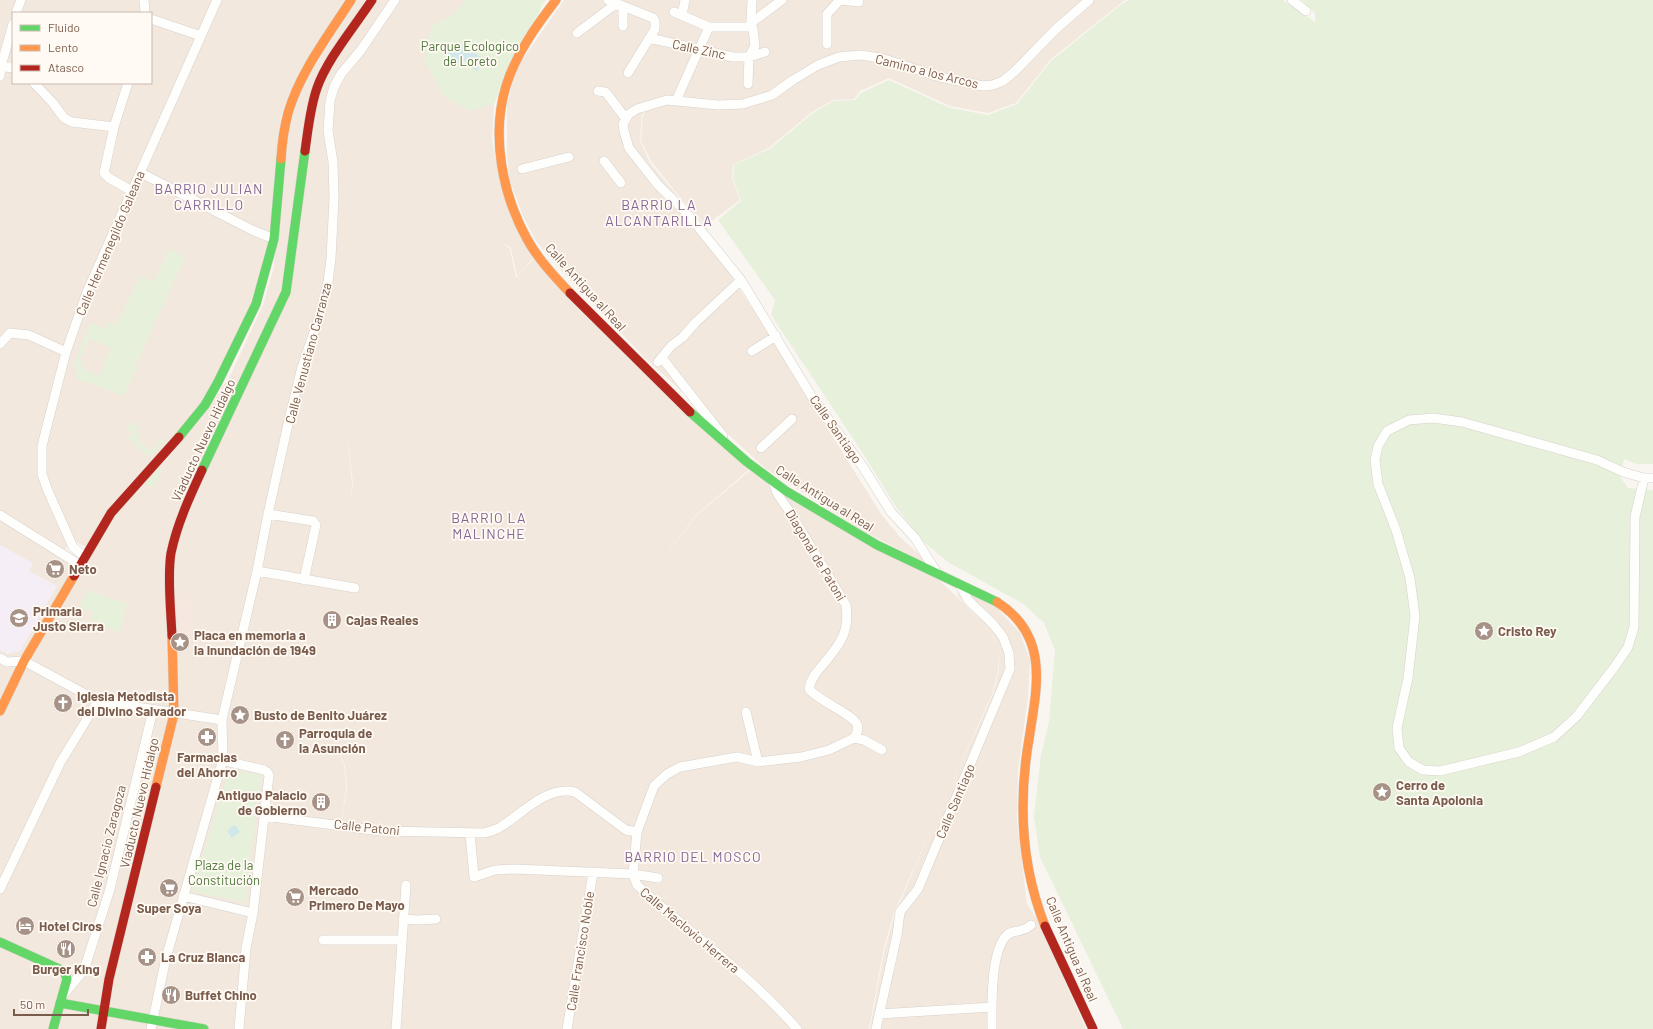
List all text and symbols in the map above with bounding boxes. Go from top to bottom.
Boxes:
legend [12,12,152,84]
text: Fluido [48,20,80,34]
street label: Calle Zinc [671,36,727,62]
park label: Parque Ecologico de Loreto [421,38,519,69]
text: Lento [48,40,78,54]
street label: Camino a los Arcos [874,50,980,92]
text: Atasco [48,60,84,74]
street label: Calle Hermenegildo Galeana [72,168,148,318]
district label: BARRIO JULIAN CARRILLO [155,180,263,213]
district label: BARRIO LA ALCANTARILLA [605,196,713,229]
street label: Calle Antigua al Real [542,240,630,334]
street label: Calle Venustiano Carranza [281,281,335,425]
street label: Viaducto Nuevo Hidalgo [168,376,238,504]
street label: Calle Santiago [807,392,865,466]
street label: Calle Antigua al Real [773,461,877,535]
street label: Diagonal de Patoni [782,506,850,604]
district label: BARRIO LA MALINCHE [451,509,527,542]
supermarket icon: Neto [44,558,66,580]
place label: Neto [69,561,97,577]
place label: Primaria Justo Sierra [33,603,104,634]
school or university icon: Primaria Justo Sierra [8,607,30,629]
building icon: Cajas Reales [321,609,343,631]
place label: Cajas Reales [346,612,419,628]
place icon: Cristo Rey [1473,620,1495,642]
place label: Cristo Rey [1498,623,1557,639]
place label: Placa en memoria a la Inundación de 1949 [194,627,316,658]
place icon: Placa en memoria a la Inundación de 1949 [169,631,191,653]
place label: Iglesia Metodista del Divino Salvador [77,688,186,719]
church icon: Iglesia Metodista del Divino Salvador [52,692,74,714]
place icon: Busto de Benito Juárez [229,704,251,726]
place label: Busto de Benito Juárez [254,707,387,723]
place label: Parroquia de la Asunción [299,725,372,756]
pharmacy icon: Farmacias del Ahorro [196,726,218,748]
church icon: Parroquia de la Asunción [274,729,296,751]
street label: Viaducto Nuevo Hidalgo [116,736,162,870]
place label: Farmacias del Ahorro [177,749,237,780]
street label: Calle Santiago [932,761,978,841]
place label: Cerro de Santa Apolonia [1396,777,1483,808]
place icon: Cerro de Santa Apolonia [1371,781,1393,803]
street label: Calle Ignacio Zaragoza [83,783,129,909]
place label: Antiguo Palacio de Gobierno [217,787,307,818]
building icon: Antiguo Palacio de Gobierno [310,791,332,813]
street label: Calle Patoni [333,816,401,838]
district label: BARRIO DEL MOSCO [624,848,762,865]
park label: Plaza de la Constitución [188,857,260,888]
supermarket icon: Super Soya [158,877,180,899]
place label: Mercado Primero De Mayo [309,882,405,913]
street label: Calle Maclovio Herrera [637,884,743,976]
supermarket icon: Mercado Primero De Mayo [284,886,306,908]
street label: Calle Francisco Noble [563,890,597,1012]
street label: Calle Antigua al Real [1043,894,1101,1004]
place label: Super Soya [137,900,201,916]
hotel icon: Hotel Ciros [14,915,36,937]
place label: Hotel Ciros [39,918,102,934]
restaurant icon: Burger King [55,938,77,960]
pharmacy icon: La Cruz Blanca [136,946,158,968]
place label: La Cruz Blanca [161,949,246,965]
place label: Burger King [32,961,100,977]
restaurant icon: Buffet Chino [160,984,182,1006]
place label: Buffet Chino [185,987,257,1003]
scale bar [14,991,88,1017]
text: 50 m [20,997,45,1011]

